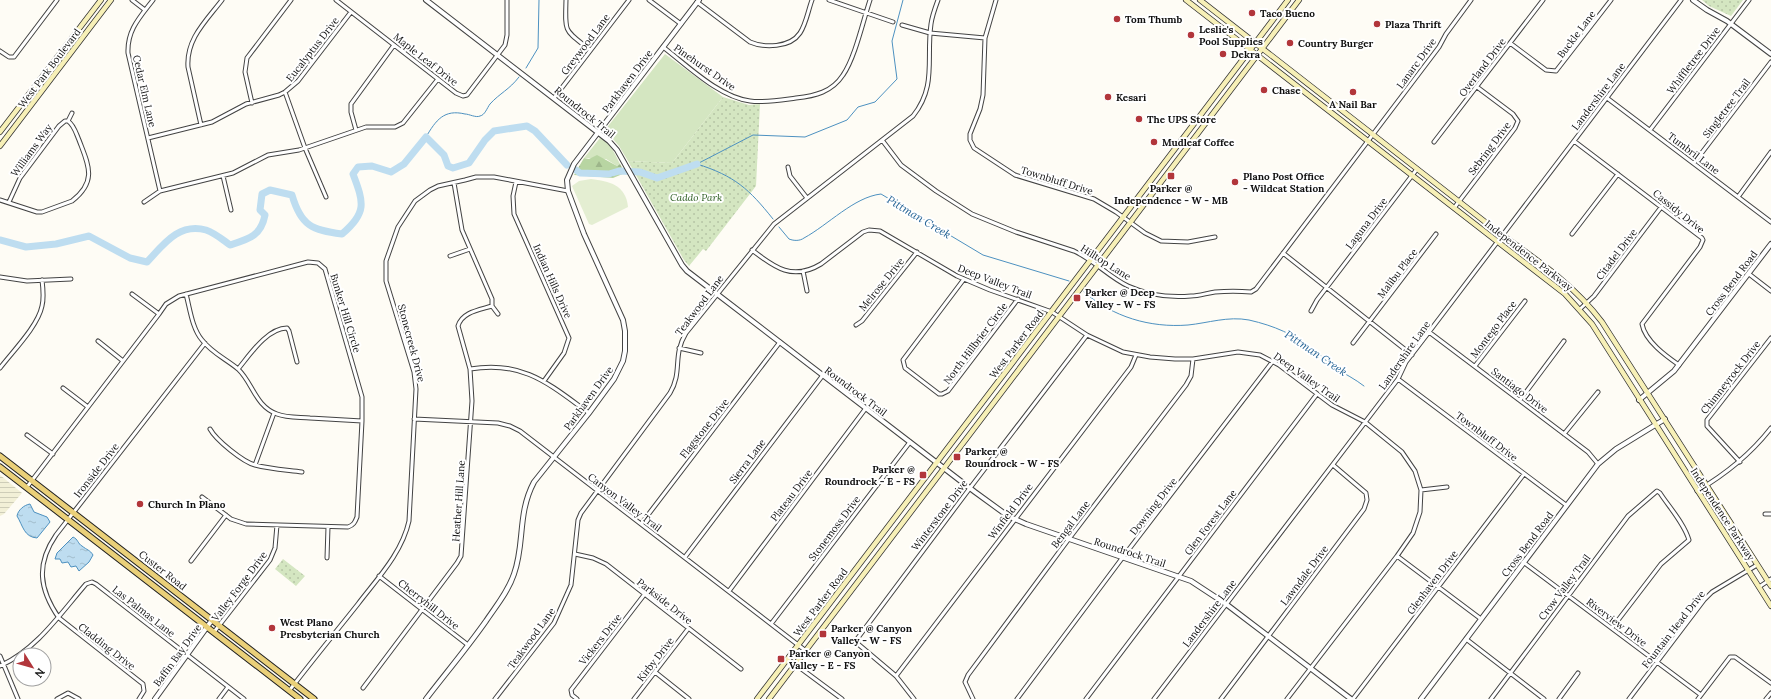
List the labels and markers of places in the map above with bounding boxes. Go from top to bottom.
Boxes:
place label: Taco Bueno [1260,7,1315,20]
marker: Taco Bueno [1247,8,1257,18]
place label: Tom Thumb [1125,13,1183,26]
marker: Tom Thumb [1112,14,1122,24]
place label: Plaza Thrift [1385,18,1442,31]
marker: Plaza Thrift [1372,19,1382,29]
place label: Leslie's Pool Supplies [1199,23,1263,48]
marker: Leslie's Pool Supplies [1186,30,1196,40]
place label: Country Burger [1298,37,1374,50]
marker: Country Burger [1285,38,1295,48]
place label: Dekra [1231,48,1261,61]
marker: Dekra [1218,49,1228,59]
place label: Chase [1272,84,1301,97]
marker: Chase [1259,85,1269,95]
marker: A Nail Bar [1348,87,1358,97]
place label: Kesari [1116,91,1147,104]
marker: Kesari [1103,92,1113,102]
place label: A Nail Bar [1329,98,1377,111]
place label: The UPS Store [1147,113,1217,126]
marker: The UPS Store [1134,114,1144,124]
place label: Mudleaf Coffee [1162,136,1235,149]
marker: Mudleaf Coffee [1149,137,1159,147]
place label: Plano Post Office - Wildcat Station [1243,170,1325,195]
marker: Parker @ Independence - W - MB [1166,171,1176,181]
marker: Plano Post Office - Wildcat Station [1230,177,1240,187]
place label: Parker @ Independence - W - MB [1114,182,1228,207]
place label: Parker @ Deep Valley - W - FS [1085,286,1155,311]
marker: Parker @ Deep Valley - W - FS [1072,293,1082,303]
place label: Parker @ Roundrock - W - FS [965,445,1059,470]
marker: Parker @ Roundrock - W - FS [952,452,962,462]
place label: Parker @ Roundrock - E - FS [825,463,915,488]
marker: Parker @ Roundrock - E - FS [918,470,928,480]
place label: Church In Plano [148,498,226,511]
marker: Church In Plano [135,499,145,509]
place label: West Plano Presbyterian Church [280,616,380,641]
place label: Parker @ Canyon Valley - W - FS [831,622,913,647]
marker: West Plano Presbyterian Church [267,623,277,633]
marker: Parker @ Canyon Valley - W - FS [818,629,828,639]
place label: Parker @ Canyon Valley - E - FS [789,647,871,672]
marker: Parker @ Canyon Valley - E - FS [776,654,786,664]

